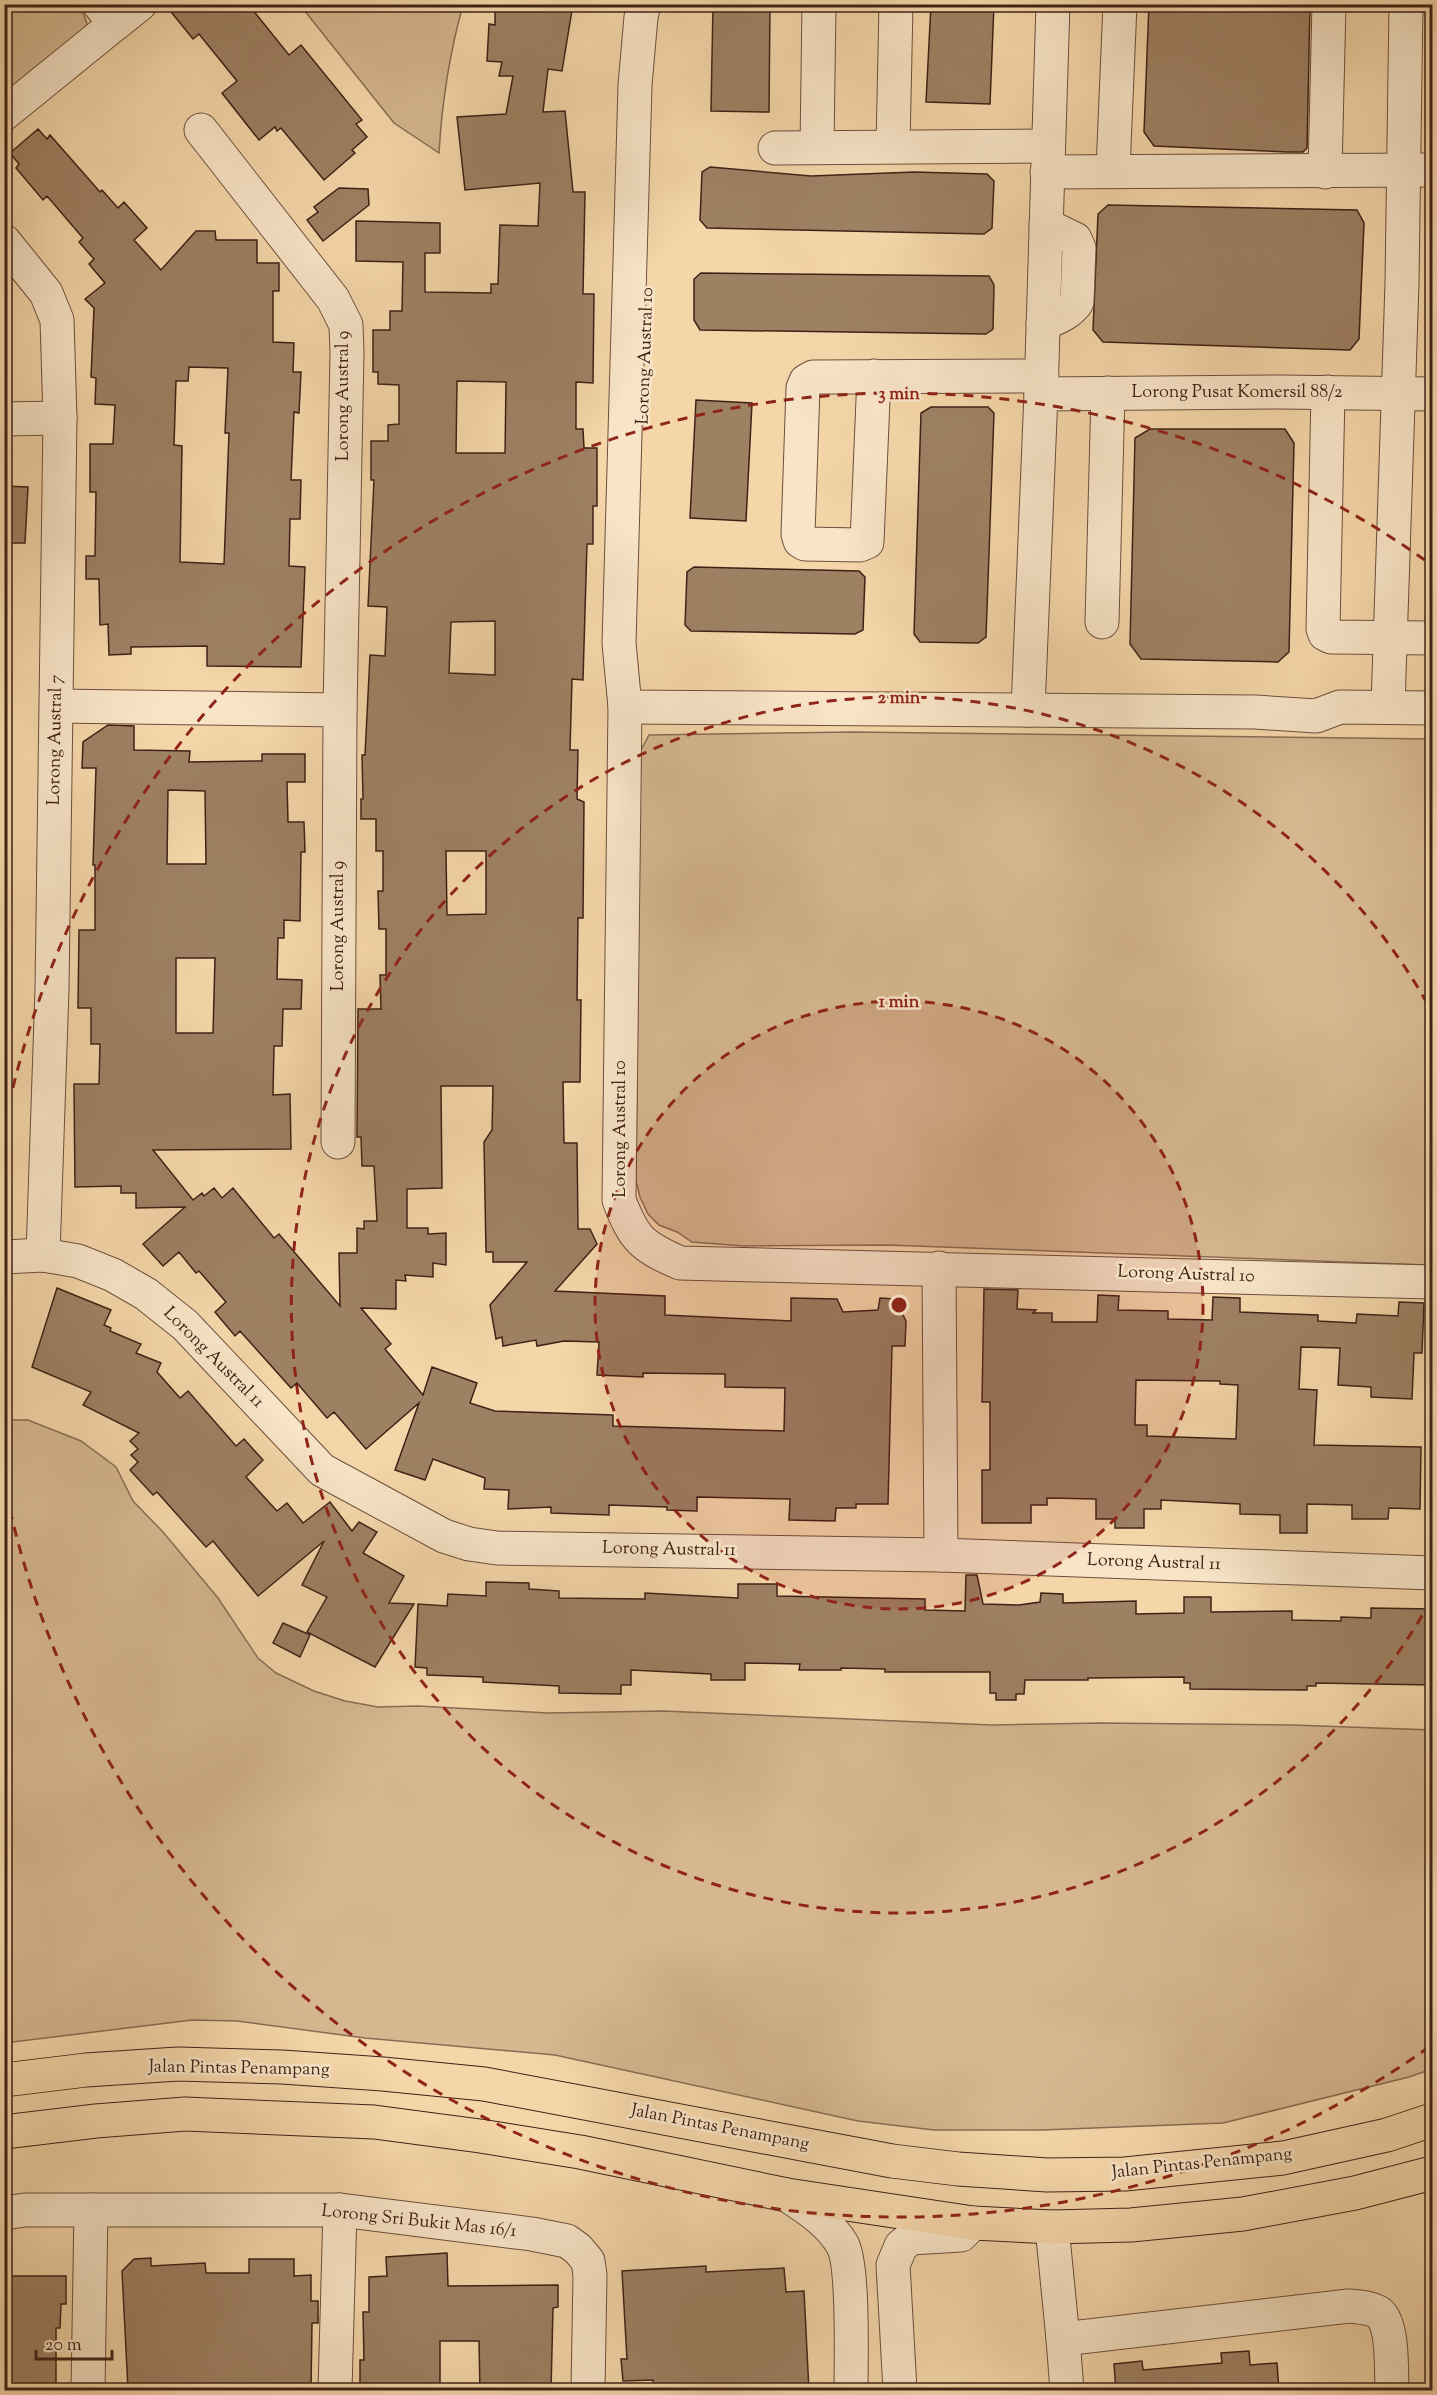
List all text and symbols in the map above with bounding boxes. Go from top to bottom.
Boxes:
street label: Lorong Austral 10 [631,287,661,425]
street label: Lorong Austral 9 [331,330,357,461]
street label: Lorong Pusat Komersil 88/2 [1131,380,1343,406]
text: 3 min [878,382,920,408]
street label: Lorong Austral 7 [42,674,70,806]
text: 2 min [878,686,921,712]
street label: Lorong Austral 9 [326,860,352,991]
text: 1 min [879,990,920,1016]
street label: Lorong Austral 10 [608,1060,634,1198]
street label: Lorong Austral 10 [1117,1260,1255,1290]
centre of rings [889,1295,909,1315]
street label: Lorong Austral 11 [156,1301,270,1415]
street label: Lorong Austral 11 [602,1536,736,1564]
street label: Lorong Austral 11 [1087,1548,1221,1578]
street label: Jalan Pintas Penampang [147,2054,330,2084]
street label: Jalan Pintas Penampang [628,2098,812,2158]
street label: Jalan Pintas Penampang [1110,2142,1294,2186]
street label: Lorong Sri Bukit Mas 16/1 [320,2199,518,2245]
scale bar [36,2323,112,2361]
text: 20 m [45,2333,82,2359]

